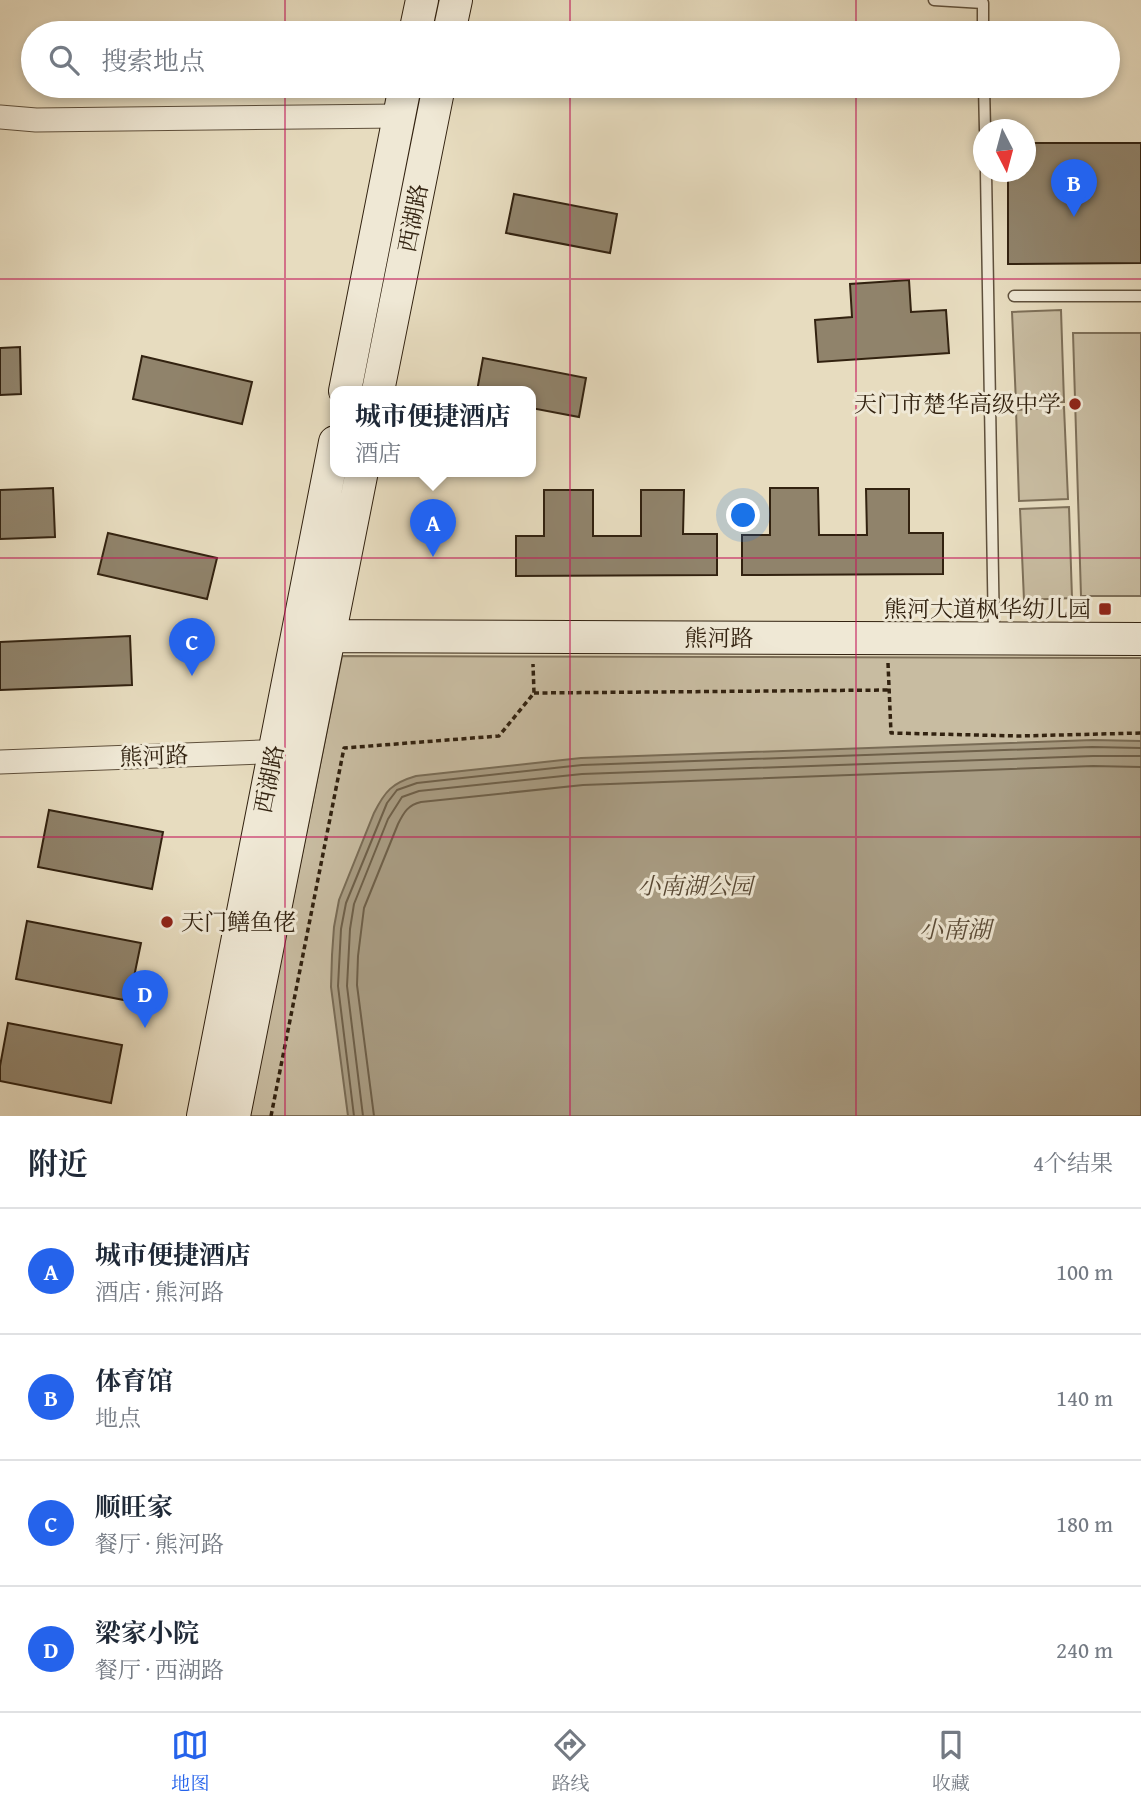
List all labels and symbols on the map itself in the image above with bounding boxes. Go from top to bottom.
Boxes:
north arrow [973,119,1036,182]
pin: B [1051,159,1097,217]
street label: 西湖路 [390,181,435,255]
place label: 天门市楚华高级中学 [854,387,1061,420]
marker: 天门市楚华高级中学 [1067,396,1083,412]
your location [726,498,760,532]
pin: A [410,499,456,557]
place label: 熊河大道枫华幼儿园 [884,592,1091,625]
marker: 熊河大道枫华幼儿园 [1097,601,1113,617]
pin: C [169,618,215,676]
street label: 熊河路 [685,621,754,654]
street label: 熊河路 [119,738,189,773]
street label: 西湖路 [246,742,291,816]
park label: 小南湖公园 [638,869,757,902]
place label: 天门鳝鱼佬 [181,905,296,938]
water label: 小南湖 [919,912,995,947]
marker: 天门鳝鱼佬 [159,914,175,930]
pin: D [122,970,168,1028]

